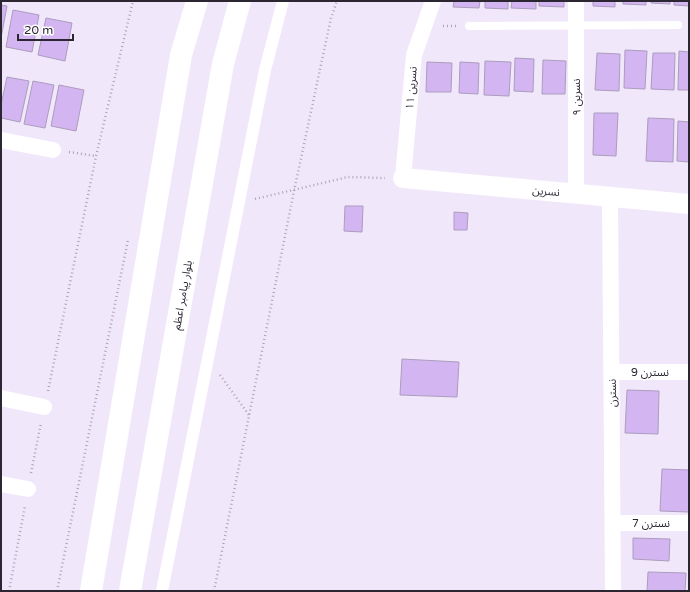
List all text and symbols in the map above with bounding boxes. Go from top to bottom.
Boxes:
scale bar [18,16,73,42]
text: 20 m [24,23,53,37]
street label: نسرین ۱۱ [403,66,420,110]
street label: نسرین ۹ [570,79,583,115]
street label: نسرین [532,184,560,199]
street label: بلوار پیامبر اعظم [170,259,197,331]
street label: نسترن 9 [631,366,669,379]
street label: نسترن [606,379,619,407]
street label: نسترن 7 [632,517,670,530]

